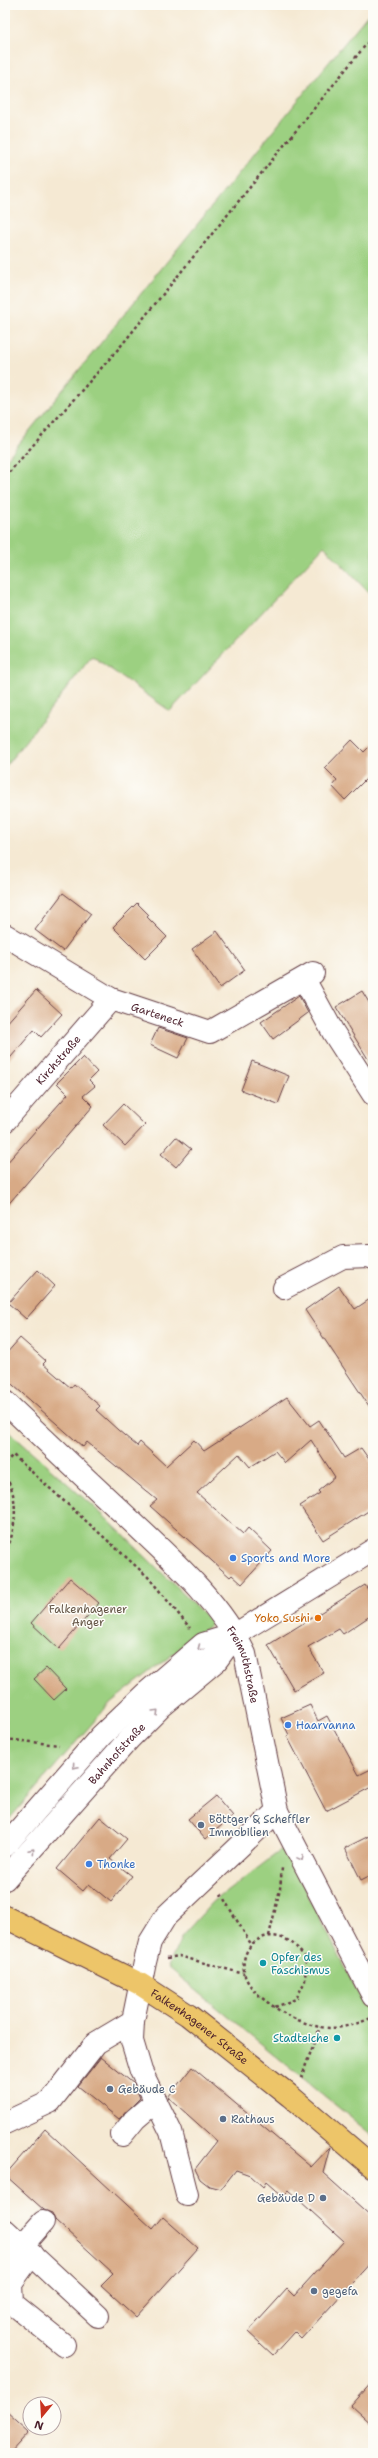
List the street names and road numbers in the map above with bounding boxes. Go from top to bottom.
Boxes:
street label: Garteneck [129,999,186,1031]
street label: Kirchstraße [33,1032,84,1088]
street label: Freimuthstraße [223,1623,262,1705]
street label: Bahnhofstraße [85,1720,149,1788]
street label: Falkenhagener Straße [148,1986,251,2068]

